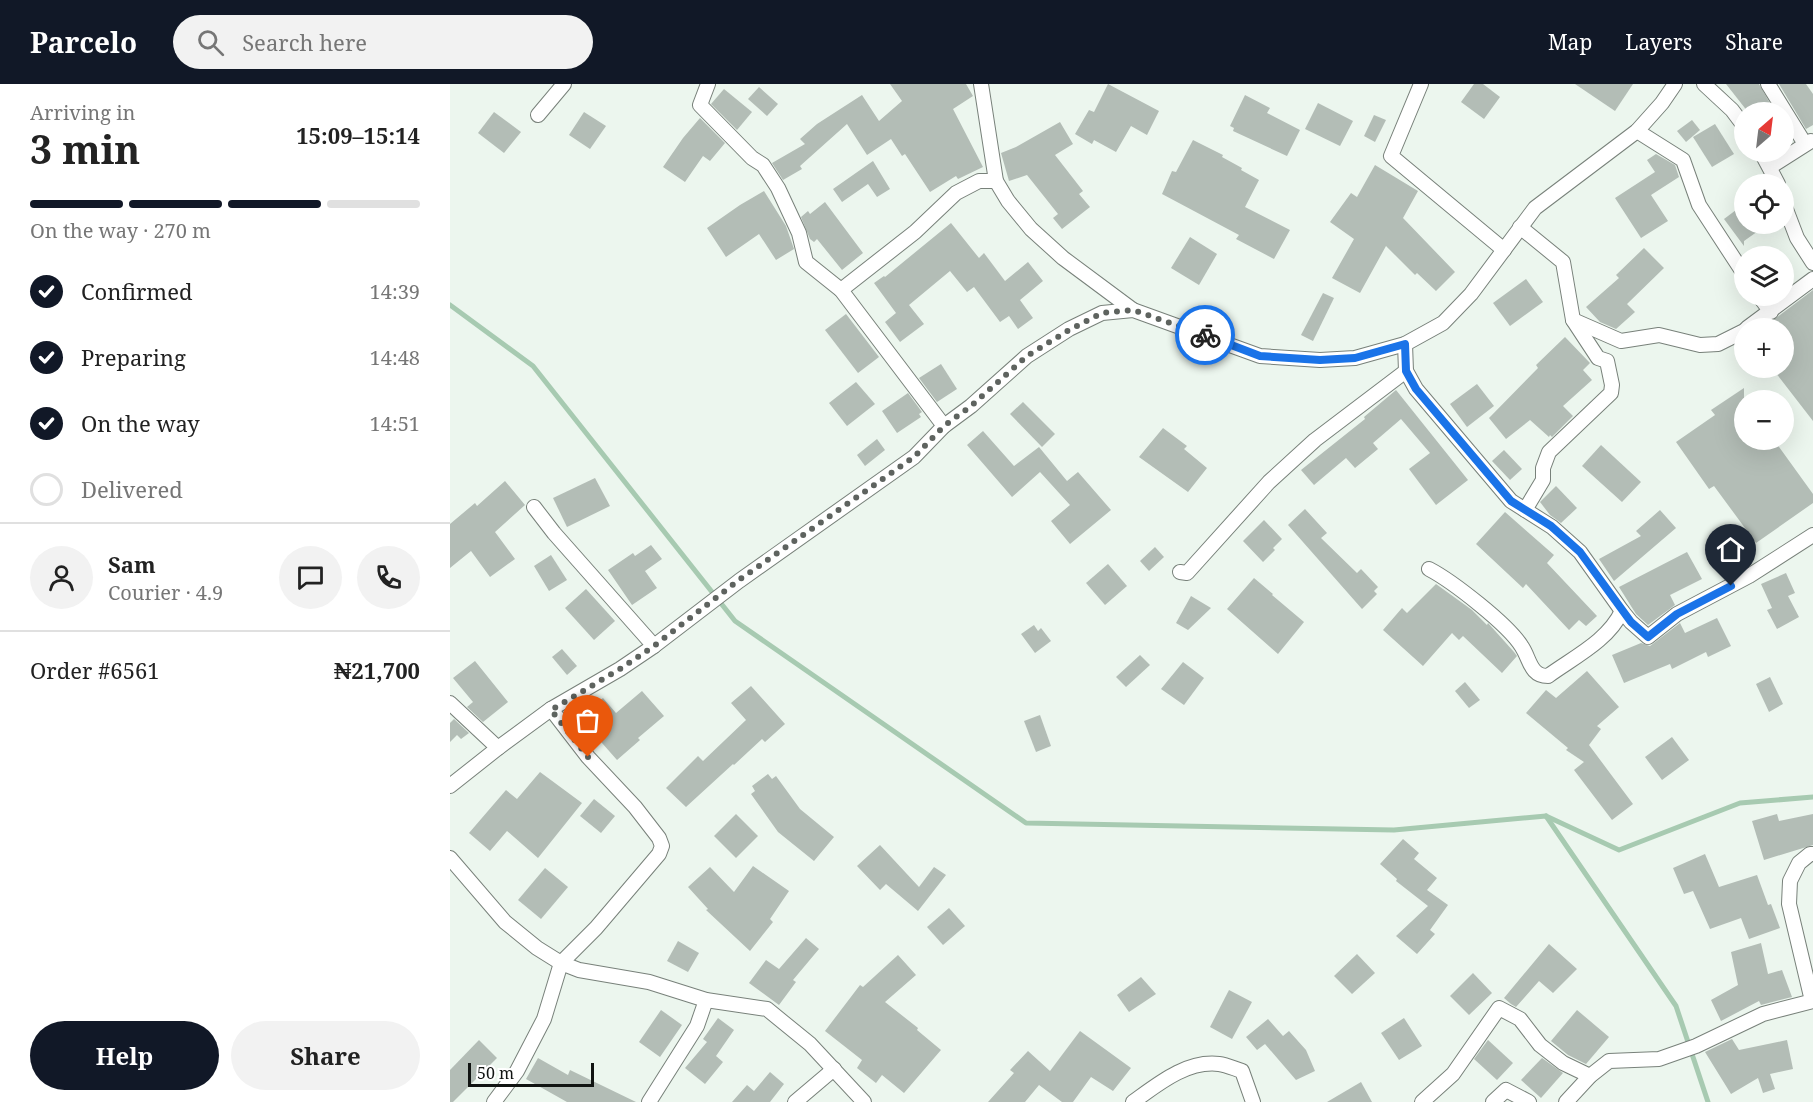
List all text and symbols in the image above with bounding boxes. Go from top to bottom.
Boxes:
search box [173,15,593,69]
text: Parcelo [30,23,137,61]
icon: search [194,26,227,59]
text: Search here [242,27,367,57]
text: Map [1548,28,1592,56]
text: Layers [1625,28,1692,56]
text: Share [1725,28,1783,56]
text: Arriving in [30,99,135,126]
north arrow [1734,102,1794,162]
map controls [1734,102,1794,450]
text: 15:09–15:14 [296,120,420,150]
text: 3 min [30,122,140,175]
button: locate [1734,174,1794,234]
text: On the way · 270 m [30,217,211,244]
button: layers [1734,246,1794,306]
icon: check [30,275,63,308]
text: Confirmed [81,276,192,306]
text: 14:39 [370,278,420,305]
courier [1175,305,1235,365]
button: + [1734,318,1794,378]
icon: bike [1189,319,1222,352]
icon: check [30,341,63,374]
text: Preparing [81,342,186,372]
text: 14:48 [370,344,420,371]
button: − [1734,390,1794,450]
icon: check [30,407,63,440]
text: On the way [81,408,200,438]
text: 14:51 [370,410,420,437]
text: Delivered [81,474,183,504]
pin [1705,524,1756,586]
icon: home [1714,533,1747,566]
button: person [30,546,93,609]
button: chat [279,546,342,609]
button: phone [357,546,420,609]
text: Sam [108,549,156,579]
text: Courier · 4.9 [108,579,223,606]
text: Order #6561 [30,655,160,685]
text: ₦21,700 [334,655,420,685]
pin [562,695,613,757]
icon: bag [571,704,604,737]
button: Help [30,1021,219,1090]
button: Share [231,1021,420,1090]
scale bar [468,1060,594,1088]
text: 50 m [477,1062,514,1084]

